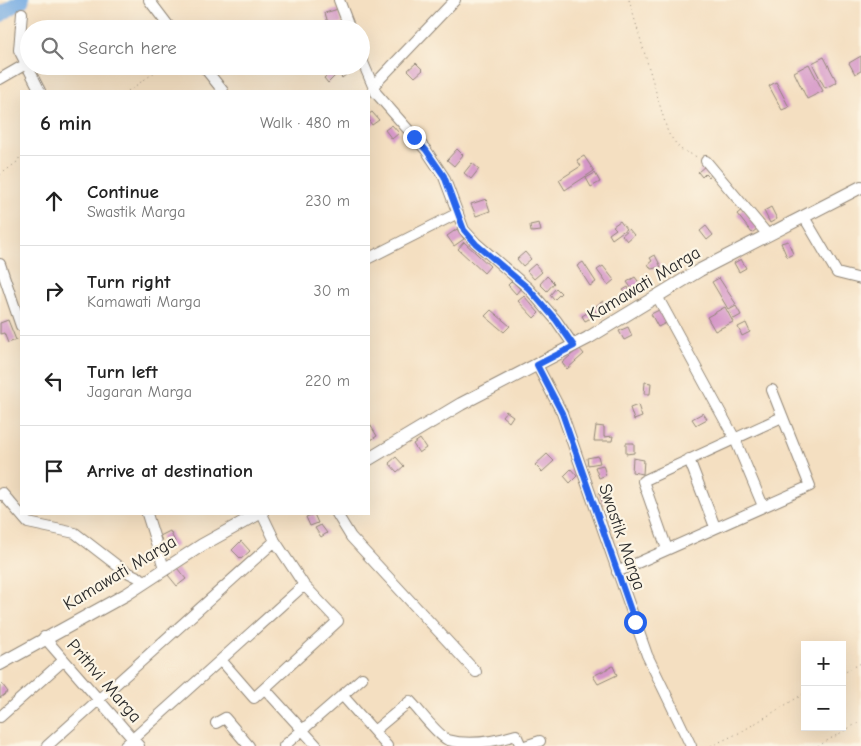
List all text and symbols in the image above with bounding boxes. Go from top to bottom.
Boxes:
search box [20,20,370,75]
icon: search [38,34,66,62]
text: Search here [78,37,177,59]
text: 6 min [40,111,92,135]
text: Walk · 480 m [260,114,350,132]
route end [403,126,426,149]
text: Continue [87,181,159,203]
icon: ahead [40,187,68,215]
text: 230 m [305,192,350,210]
text: Swastik Marga [87,203,186,221]
street label: Kamawati Marga [584,242,704,326]
text: Turn right [87,271,171,293]
icon: right [40,277,68,305]
text: 30 m [314,282,350,300]
text: Kamawati Marga [87,293,201,311]
text: Turn left [87,361,158,383]
icon: left [40,367,68,395]
text: 220 m [305,372,350,390]
text: Jagaran Marga [87,383,192,401]
icon: arrive [40,457,68,485]
text: Arrive at destination [87,460,253,482]
street label: Swastik Marga [594,481,650,593]
street label: Kamawati Marga [60,531,180,615]
route start [624,611,647,634]
street label: Prithvi Marga [62,635,146,727]
map controls [801,641,846,731]
button: + [801,641,846,686]
button: − [801,686,846,731]

